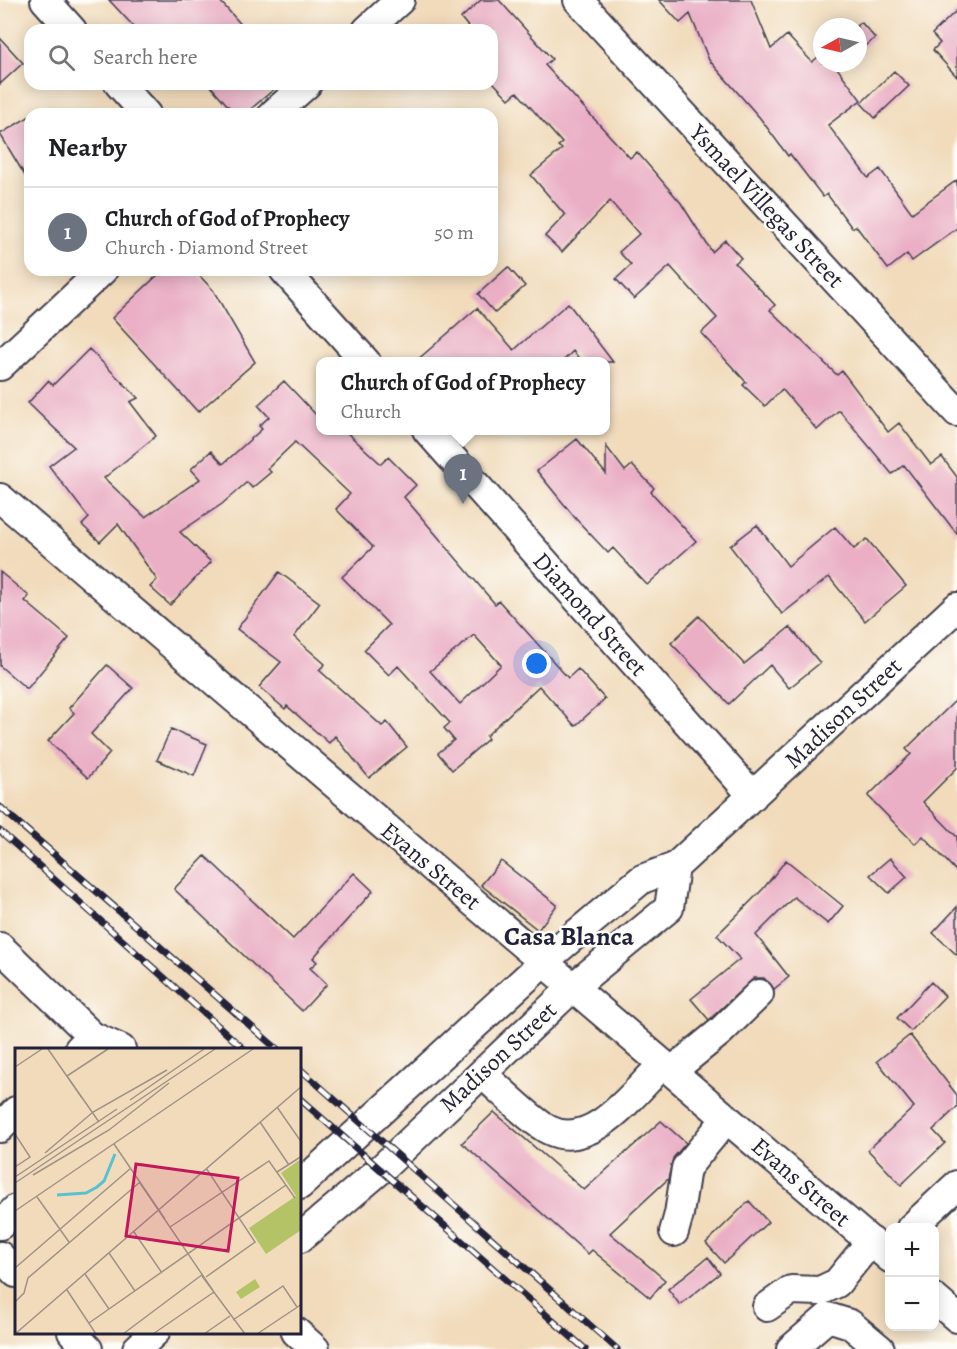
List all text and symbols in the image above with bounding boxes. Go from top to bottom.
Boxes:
north arrow [813,18,867,72]
search box [24,24,498,90]
icon: search [45,41,78,74]
text: Search here [93,42,198,72]
street label: Ysmael Villegas Street [682,116,851,295]
text: Nearby [48,130,127,165]
text: Church of God of Prophecy [105,204,349,234]
text: 1 [64,219,71,246]
text: 50 m [434,219,474,246]
text: Church · Diamond Street [105,234,308,261]
popup [316,357,610,435]
text: Church of God of Prophecy [341,368,585,398]
text: Church [341,398,401,425]
pin: 1 [444,454,482,504]
street label: Diamond Street [526,545,654,683]
your location [522,649,551,678]
street label: Madison Street [777,650,909,776]
street label: Evans Street [374,815,488,917]
district label: Casa Blanca [504,919,634,954]
street label: Madison Street [432,994,564,1120]
inset map [15,1048,302,1334]
street label: Evans Street [745,1130,857,1234]
map controls [885,1223,939,1331]
button: + [885,1223,939,1277]
button: − [885,1277,939,1331]

